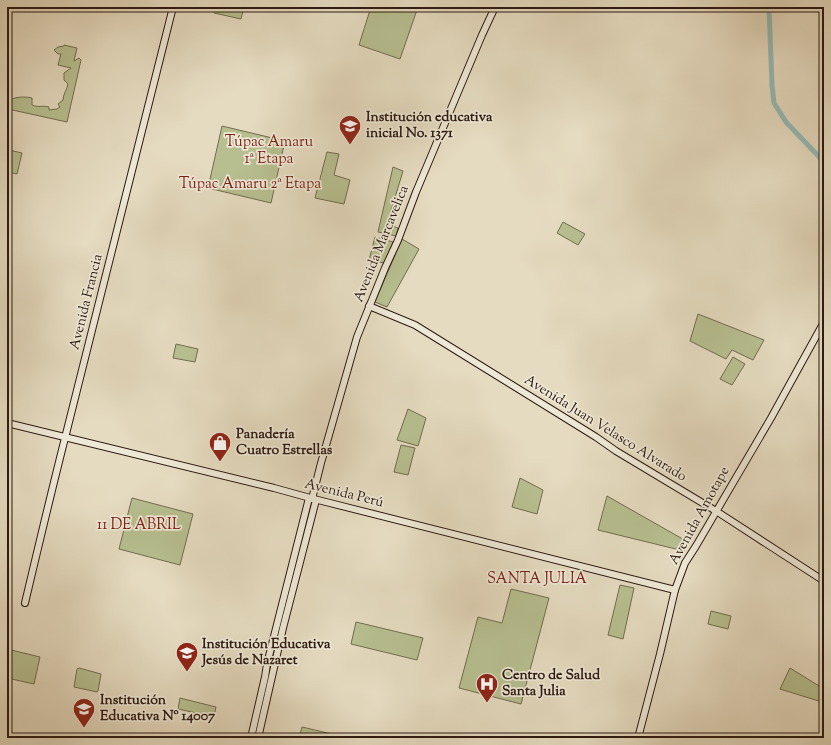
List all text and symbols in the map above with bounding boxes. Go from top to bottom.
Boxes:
place label: Institución educativa inicial No. 1371 [366,108,493,144]
school or university icon: Institución educativa inicial No. 1371 [337,113,363,146]
district label: Túpac Amaru 1ª Etapa [225,132,314,170]
district label: Túpac Amaru 2ª Etapa [179,174,321,195]
street label: Avenida Marcavelica [349,182,415,305]
street label: Avenida Francia [65,252,109,352]
street label: Avenida Juan Velasco Alvarado [520,371,690,488]
place label: Panadería Cuatro Estrellas [236,425,333,461]
shop icon: Panadería Cuatro Estrellas [207,430,233,463]
street label: Avenida Amotape [665,463,735,569]
street label: Avenida Perú [302,475,386,513]
district label: 11 DE ABRIL [97,515,181,536]
district label: SANTA JULIA [487,569,587,590]
place label: Institución Educativa Jesús de Nazaret [201,635,331,671]
school or university icon: Institución Educativa Jesús de Nazaret [174,640,200,673]
place label: Centro de Salud Santa Julia [502,666,600,702]
hospital icon: Centro de Salud Santa Julia [474,671,500,704]
place label: Institución Educativa Nº 14007 [100,691,216,727]
school or university icon: Institución Educativa Nº 14007 [71,696,97,729]

